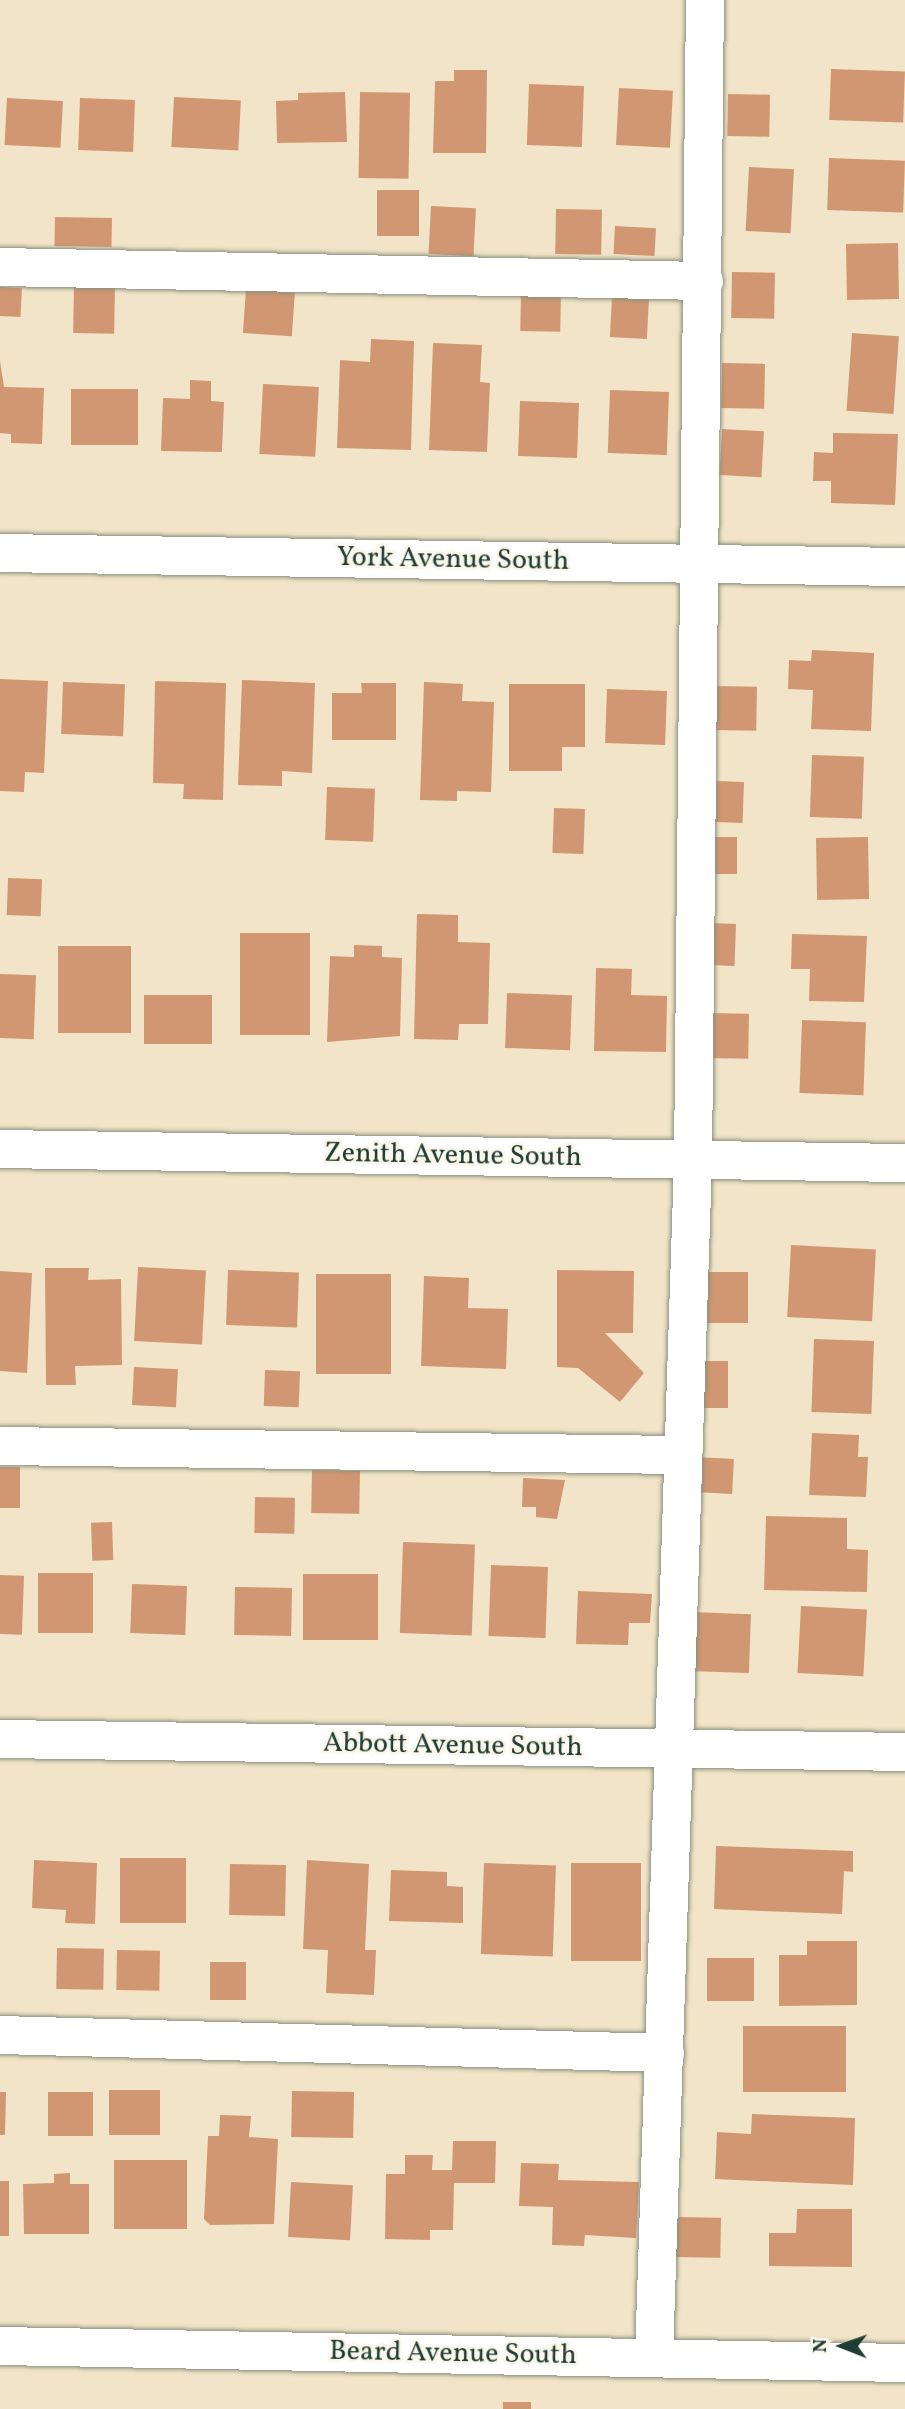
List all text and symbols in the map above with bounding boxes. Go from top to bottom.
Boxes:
street label: York Avenue South [336,541,570,579]
street label: Zenith Avenue South [324,1137,582,1175]
street label: Abbott Avenue South [323,1727,583,1765]
north arrow [807,2311,877,2381]
street label: Beard Avenue South [329,2335,577,2373]
text: N [808,2339,834,2353]

